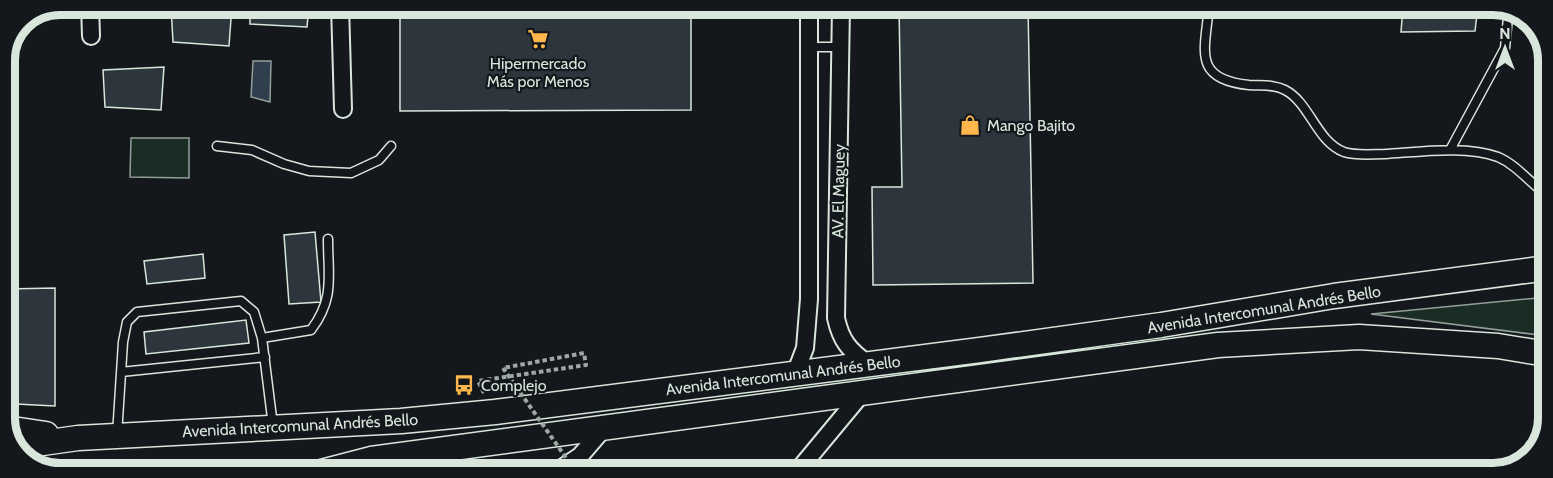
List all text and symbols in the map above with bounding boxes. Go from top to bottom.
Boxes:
north arrow [1475,18,1535,78]
text: N [1499,24,1511,43]
supermarket icon: Hipermercado Más por Menos [526,27,550,51]
place label: Hipermercado Más por Menos [487,54,590,91]
shop icon: Mango Bajito [958,113,982,137]
place label: Mango Bajito [987,116,1075,135]
street label: AV. El Maguey [828,144,849,238]
street label: Avenida Intercomunal Andrés Bello [1146,282,1382,337]
street label: Avenida Intercomunal Andrés Bello [665,352,902,399]
bus stop icon: Complejo [452,373,476,397]
place label: Complejo [481,376,547,395]
street label: Avenida Intercomunal Andrés Bello [182,410,419,441]

